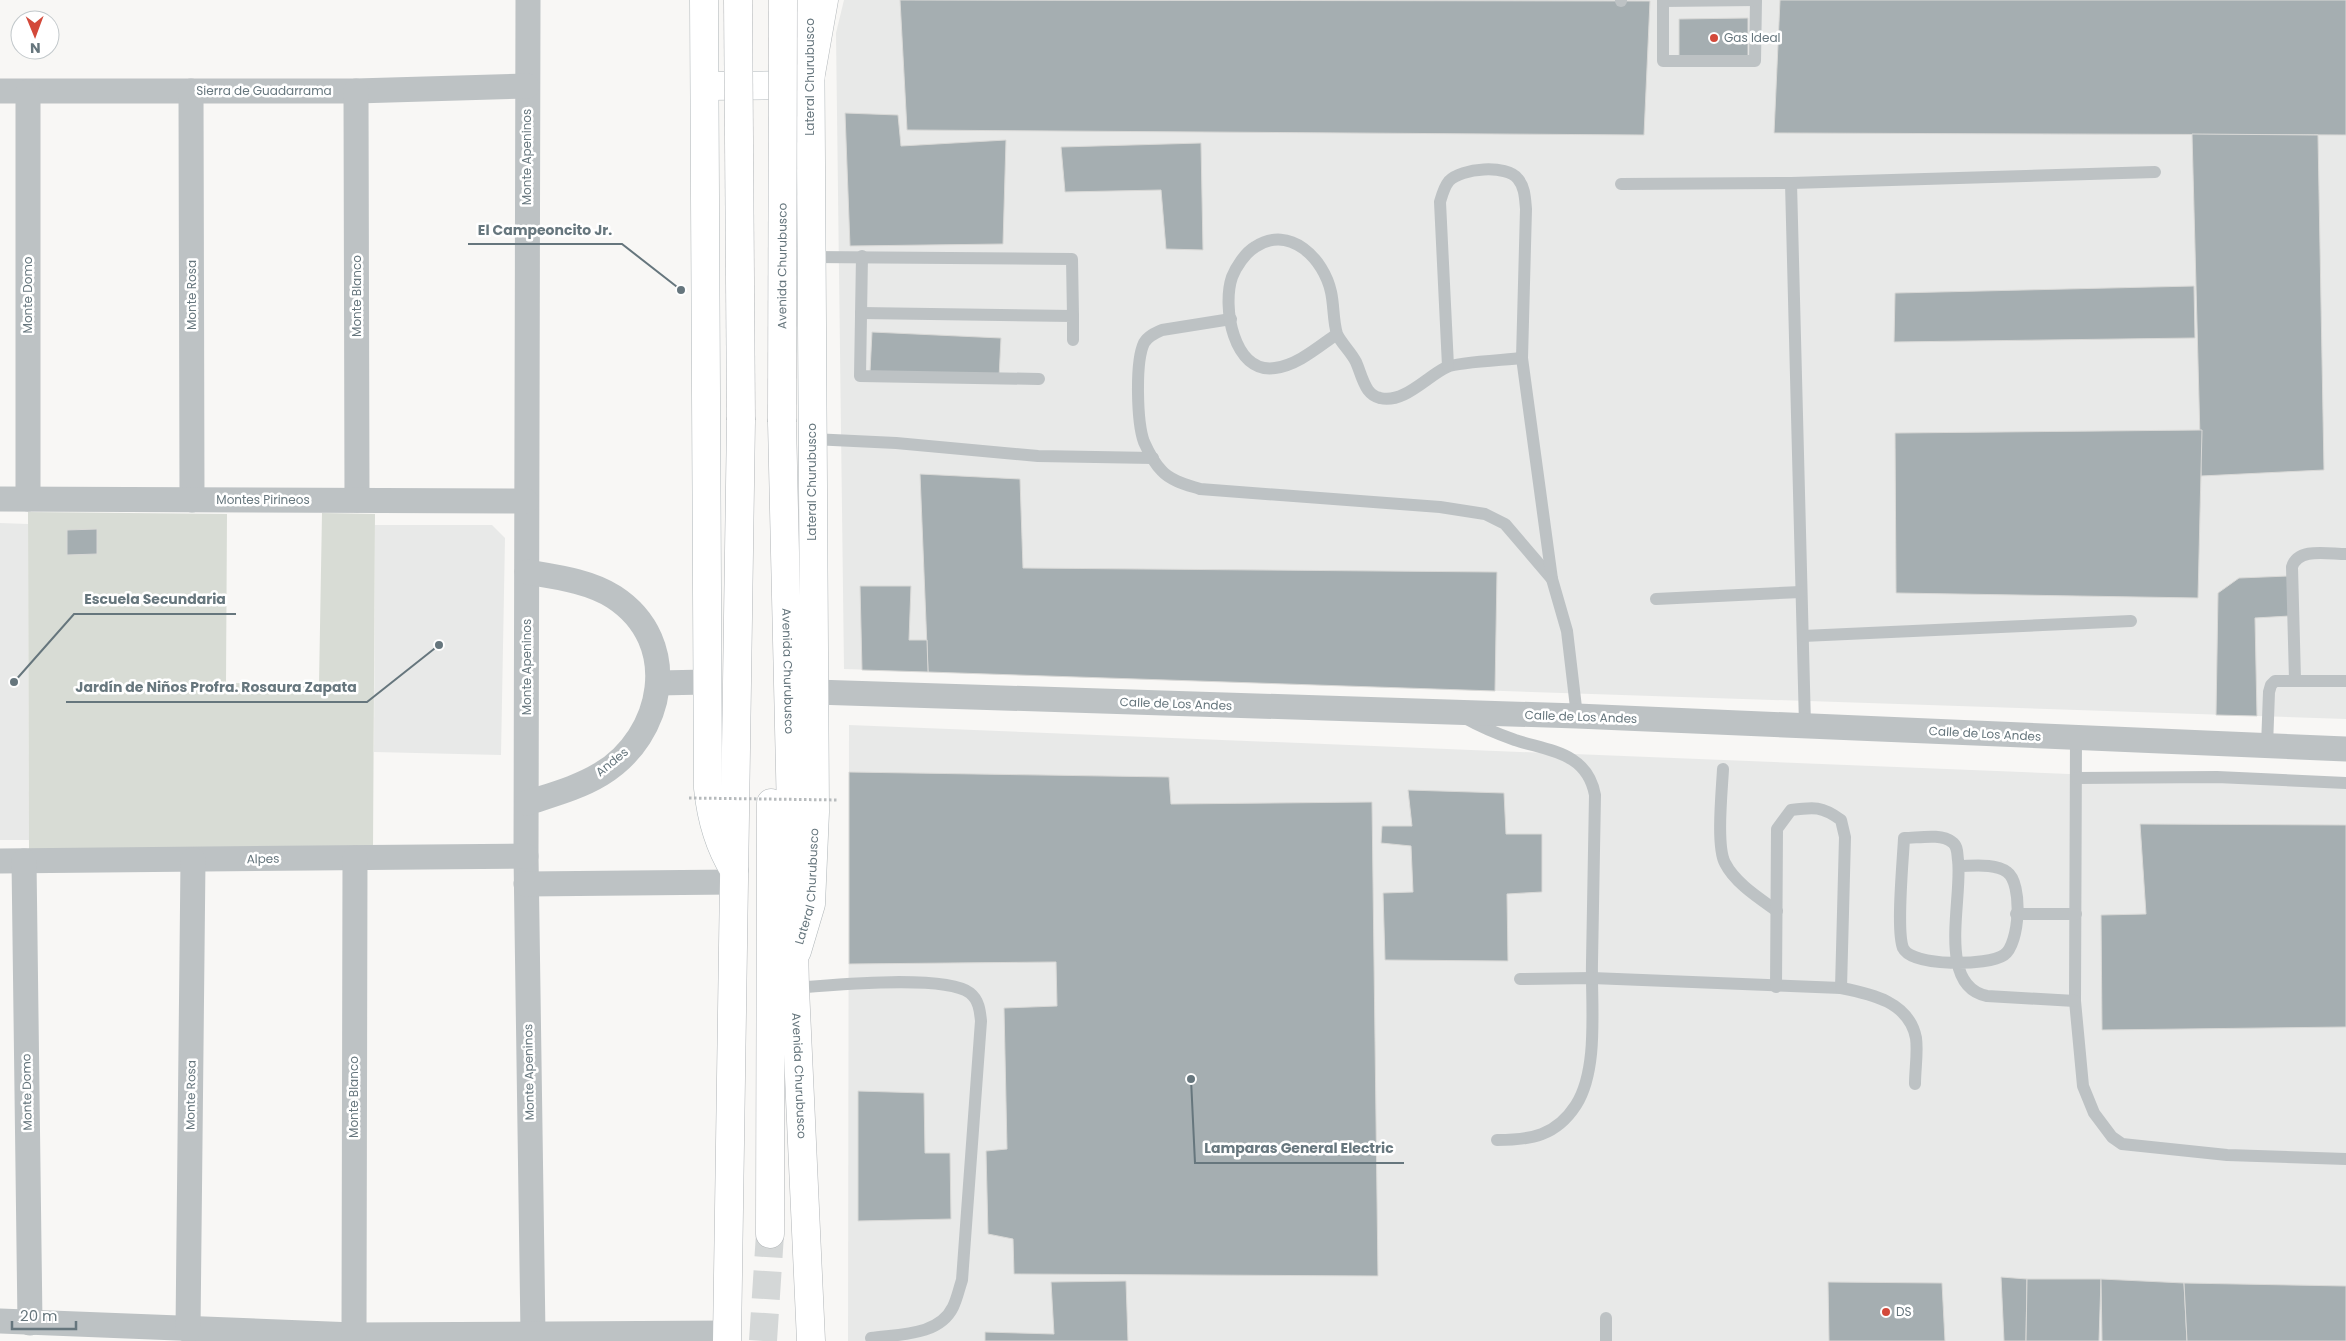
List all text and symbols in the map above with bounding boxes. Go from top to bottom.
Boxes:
north arrow [10,10,60,60]
street label: Lateral Churubusco [801,18,818,136]
place label: Gas Ideal [1724,29,1781,46]
marker: Gas Ideal [1708,32,1720,44]
text: N [30,38,41,58]
street label: Sierra de Guadarrama [196,82,332,99]
street label: Monte Apeninos [518,109,535,205]
street label: Avenida Churubusco [773,203,791,329]
callout: El Campeoncito Jr. [468,215,622,244]
text: El Campeoncito Jr. [478,220,612,240]
street label: Monte Blanco [348,255,365,337]
street label: Monte Domo [19,256,36,333]
street label: Monte Rosa [183,260,200,330]
street label: Lateral Churubusco [803,423,820,541]
street label: Montes Pirineos [216,491,310,508]
callout: Escuela Secundaria [74,585,236,614]
text: Escuela Secundaria [84,589,226,609]
street label: Avenida Churubusco [778,608,798,735]
street label: Monte Apeninos [518,619,535,715]
callout: Jardín de Niños Profra. Rosaura Zapata [66,673,367,702]
text: Jardín de Niños Profra. Rosaura Zapata [75,677,357,697]
street label: Calle de Los Andes [1119,693,1233,714]
street label: Calle de Los Andes [1524,706,1638,727]
street label: Calle de Los Andes [1928,722,2042,745]
street label: Andes [592,743,632,780]
street label: Lateral Churubusco [790,828,822,946]
street label: Alpes [246,850,280,867]
street label: Avenida Churubusco [788,1012,811,1140]
street label: Monte Apeninos [519,1024,538,1120]
street label: Monte Domo [17,1053,36,1131]
street label: Monte Blanco [345,1056,362,1138]
street label: Monte Rosa [181,1060,200,1130]
callout: Lamparas General Electric [1195,1134,1404,1163]
text: Lamparas General Electric [1204,1138,1394,1158]
scale bar [12,1298,76,1330]
place label: DS [1896,1303,1912,1320]
text: 20 m [20,1305,58,1326]
marker: DS [1880,1306,1892,1318]

